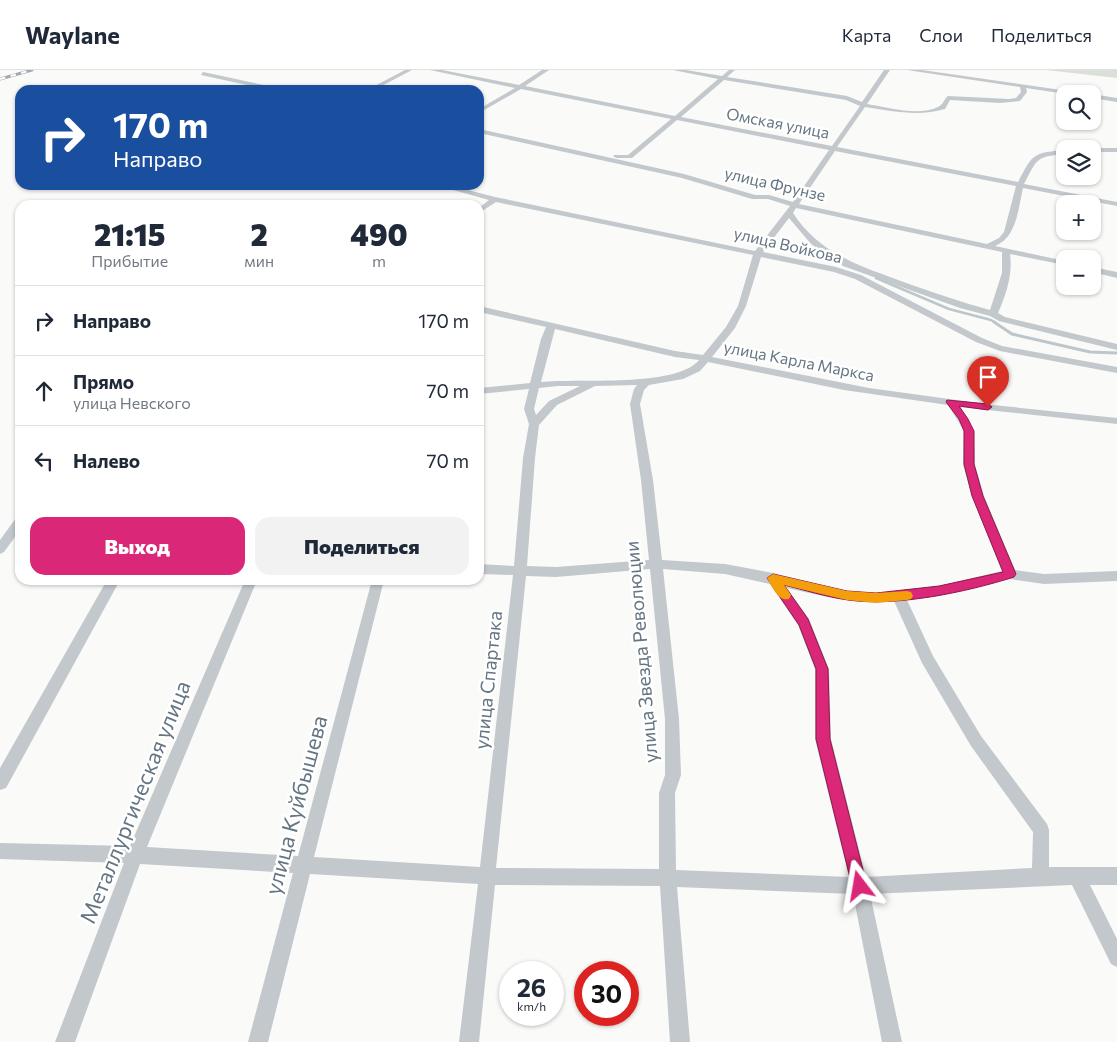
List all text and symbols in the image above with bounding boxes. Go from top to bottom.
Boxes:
text: Waylane [25,20,120,49]
text: Карта [842,24,891,46]
text: Слои [919,24,963,46]
text: Поделиться [991,24,1092,46]
map controls [1056,85,1101,295]
button: search [1056,85,1101,130]
text: 170 m [113,102,208,145]
street label: Омская улица [725,103,831,142]
icon: right [30,105,95,170]
button: layers [1056,140,1101,185]
text: Направо [113,145,203,172]
street label: улица Фрунзе [723,163,828,204]
button: + [1056,195,1101,240]
text: 21:15 [94,215,165,252]
text: 2 [251,215,268,252]
text: 490 [350,215,408,252]
street label: улица Войкова [732,223,844,266]
button: − [1056,250,1101,295]
text: Прибытие [91,251,168,270]
text: мин [244,251,274,270]
text: m [372,251,386,270]
icon: right [30,307,58,335]
text: Направо [73,309,151,332]
text: 170 m [418,309,469,332]
street label: улица Карла Маркса [722,337,876,384]
pin [967,356,1009,407]
icon: arrive [974,363,1002,391]
text: Прямо [73,370,134,393]
icon: ahead [30,377,58,405]
text: 70 m [426,379,469,402]
text: улица Невского [73,393,191,412]
icon: left [30,447,58,475]
text: Налево [73,449,140,472]
text: 70 m [426,449,469,472]
button: Выход [30,517,245,575]
button: Поделиться [255,517,469,575]
street label: улица Звезда Революции [619,540,662,764]
street label: улица Спартака [469,610,506,750]
street label: Металлургическая улица [73,676,196,927]
street label: улица Куйбышева [259,712,332,898]
position arrow [833,859,885,911]
speed limit sign: 30 [574,961,639,1026]
text: 26 [517,972,546,1002]
text: km/h [517,999,546,1013]

